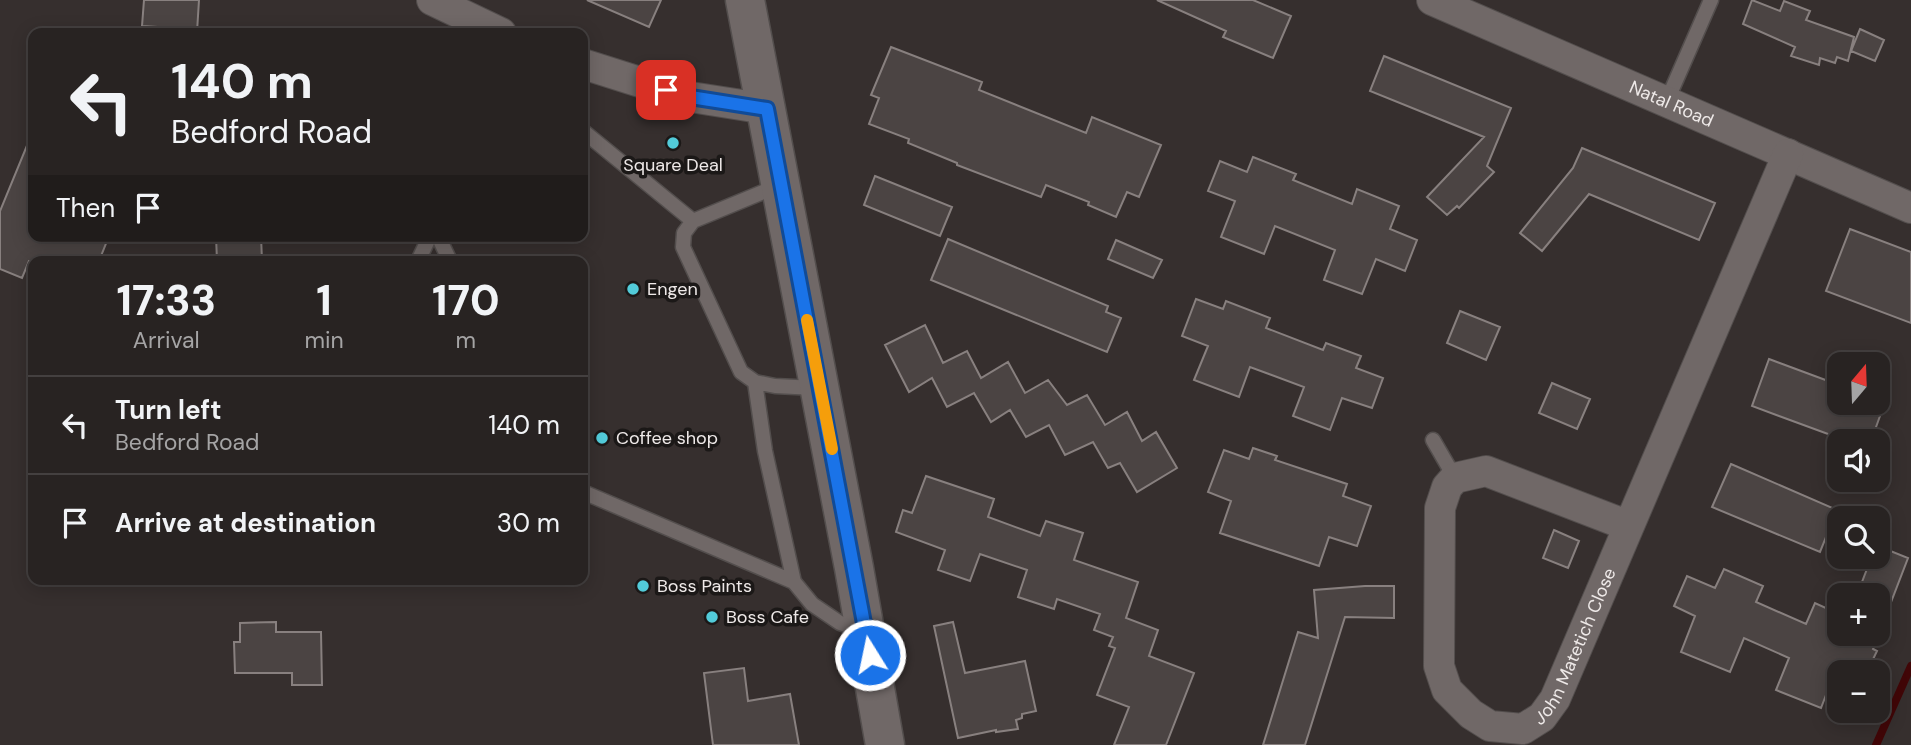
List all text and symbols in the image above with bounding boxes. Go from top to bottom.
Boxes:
text: 140 m [171,49,313,113]
icon: left [56,56,147,147]
pin [636,60,696,120]
icon: arrive [647,71,685,109]
street label: Natal Road [1626,75,1717,133]
text: Bedford Road [171,111,372,153]
marker: Square Deal [665,135,681,151]
place label: Square Deal [623,153,723,177]
icon: arrive [129,189,167,227]
text: Then [56,191,115,225]
text: 17:33 [116,273,216,328]
text: 1 [316,273,332,328]
text: 170 [432,273,500,328]
place label: Engen [647,277,698,301]
marker: Engen [625,281,641,297]
text: Arrival [133,325,200,355]
text: min [305,325,344,355]
text: m [456,325,476,355]
north arrow [1827,352,1890,415]
map controls [1827,352,1890,723]
text: Turn left [115,393,222,427]
icon: left [56,406,94,444]
text: 140 m [488,408,560,442]
place label: Coffee shop [616,426,718,450]
text: Bedford Road [115,427,260,457]
button: sound [1827,429,1890,492]
marker: Coffee shop [594,430,610,446]
icon: arrive [56,504,94,542]
text: Arrive at destination [115,506,376,540]
text: 30 m [497,506,560,540]
button: search [1827,506,1890,569]
street label: John Matetich Close [1530,564,1622,731]
place label: Boss Paints [657,574,752,598]
marker: Boss Paints [635,578,651,594]
button: + [1827,583,1890,646]
place label: Boss Cafe [726,605,809,629]
marker: Boss Cafe [704,609,720,625]
position arrow [833,618,907,692]
button: − [1827,660,1890,723]

